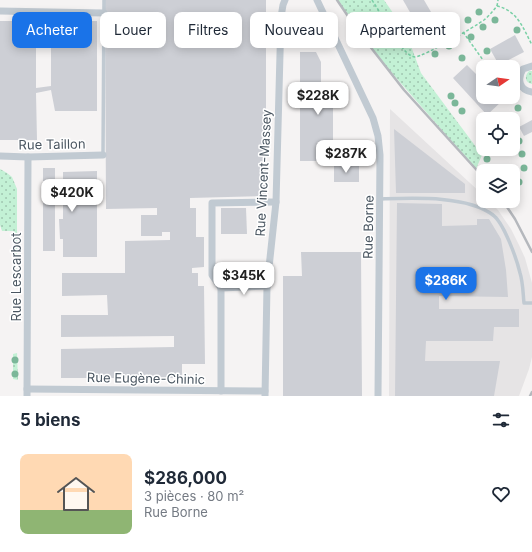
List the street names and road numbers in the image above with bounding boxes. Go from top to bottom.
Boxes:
street label: Rue Vincent-Massey [252,109,274,237]
street label: Rue Taillon [18,135,86,153]
street label: Rue Borne [359,195,377,259]
street label: Rue Lescarbot [8,232,24,322]
street label: Rue Eugène-Chinic [87,369,205,387]

